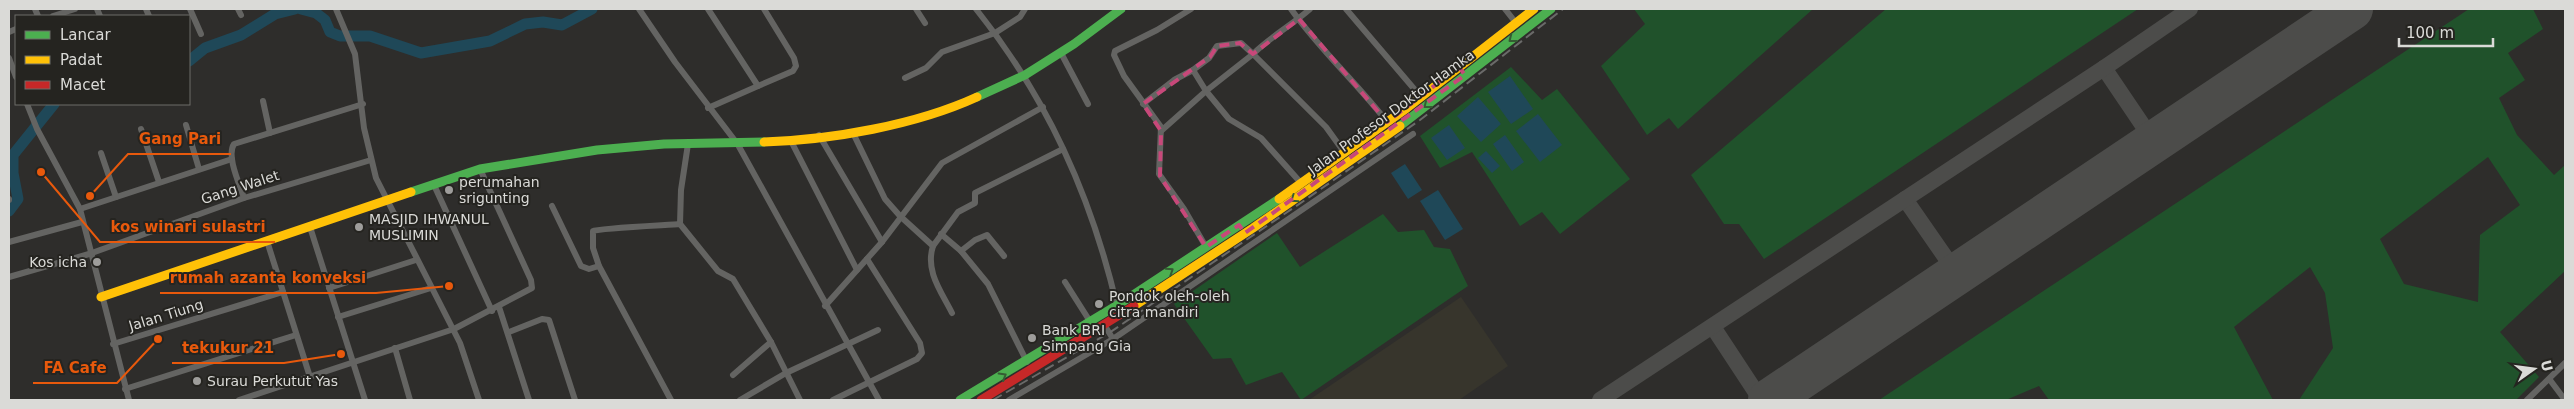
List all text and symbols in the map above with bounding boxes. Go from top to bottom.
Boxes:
legend [15,15,190,105]
scale bar [2399,15,2493,47]
text: 100 m [2406,24,2454,42]
text: Lancar [60,26,111,44]
one-way arrow [1509,33,1518,41]
street label: Jalan Profesor Doktor Hamka [1304,46,1477,178]
text: Padat [60,51,102,69]
text: Macet [60,76,106,94]
one-way arrow [1424,100,1433,108]
callout: Gang Pari [128,124,231,154]
text: Gang Pari [139,130,221,148]
street label: Gang Walet [199,167,282,207]
place label: perumahan srigunting [459,174,540,206]
marker: perumahan srigunting [443,184,455,196]
one-way arrow [1290,193,1300,202]
place label: MASJID IHWANUL MUSLIMIN [369,211,489,243]
callout: kos winari sulastri [100,212,275,242]
text: kos winari sulastri [110,218,266,236]
marker: MASJID IHWANUL MUSLIMIN [353,221,365,233]
place label: Kos icha [29,254,87,270]
marker: Kos icha [91,256,103,268]
callout: rumah azanta konveksi [160,263,376,293]
one-way arrow [1164,268,1173,277]
text: rumah azanta konveksi [170,269,366,287]
place label: Pondok oleh-oleh citra mandiri [1109,288,1230,320]
street label: Jalan Tiung [126,296,205,334]
marker: Pondok oleh-oleh citra mandiri [1093,298,1105,310]
place label: Bank BRI Simpang Gia [1042,322,1131,354]
marker: Bank BRI Simpang Gia [1026,332,1038,344]
callout: tekukur 21 [172,333,284,363]
text: tekukur 21 [182,339,274,357]
north arrow [2509,344,2559,394]
callout: FA Cafe [33,353,117,383]
text: U [2537,358,2556,373]
text: FA Cafe [43,359,107,377]
one-way arrow [997,372,1006,382]
place label: Surau Perkutut Yas [207,373,338,389]
marker: Surau Perkutut Yas [191,375,203,387]

